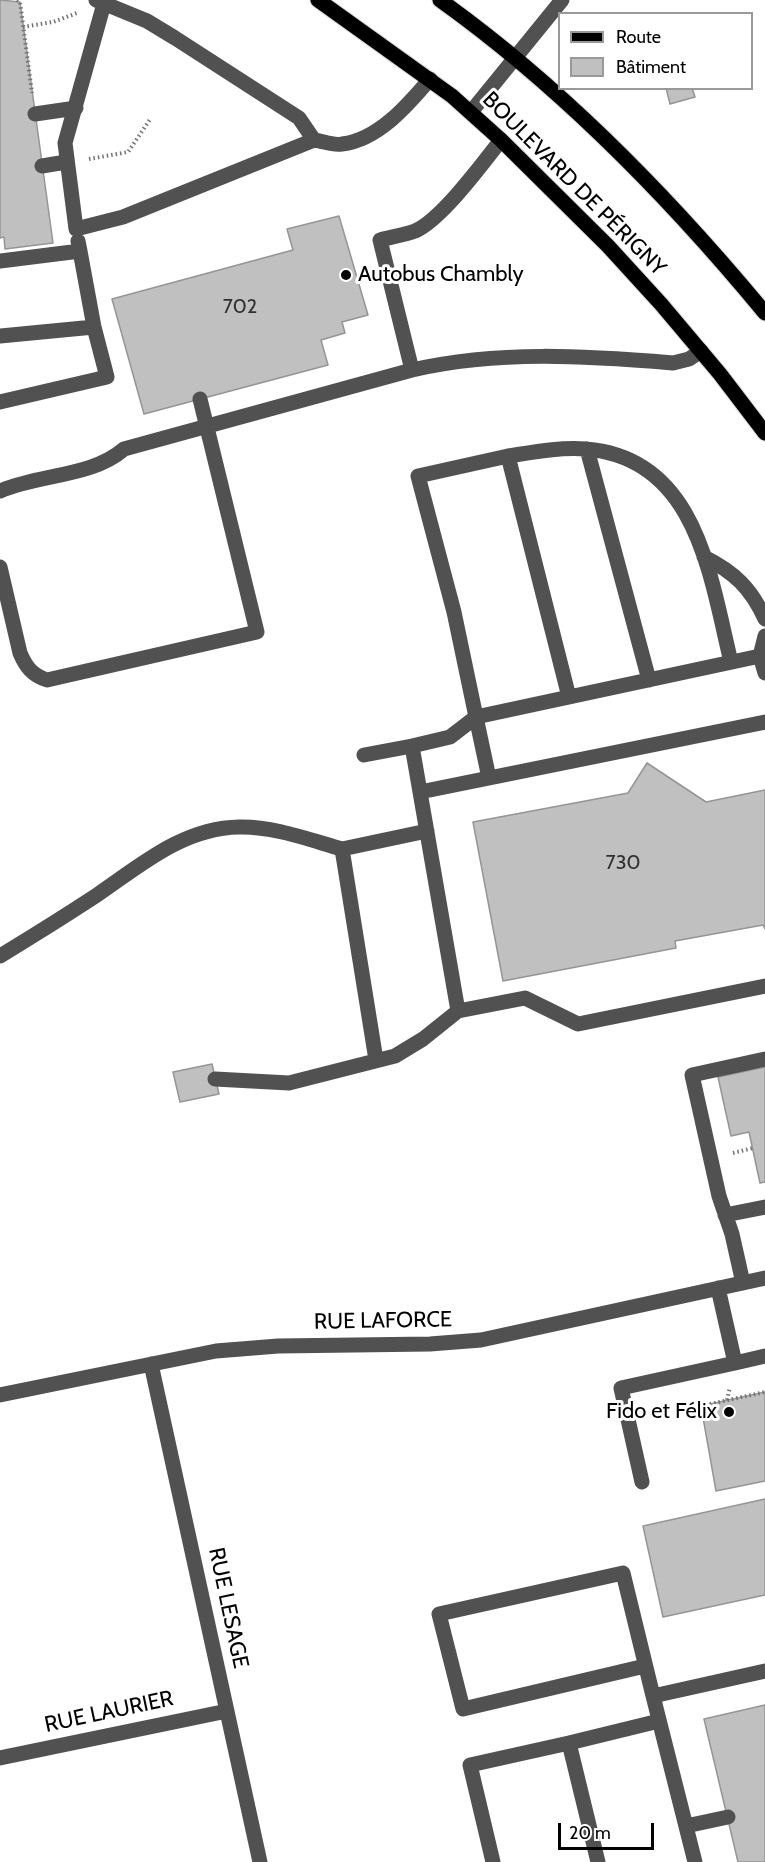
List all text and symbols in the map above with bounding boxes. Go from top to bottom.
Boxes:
legend [558,12,753,90]
text: Route [616,26,661,48]
text: Bâtiment [616,56,686,78]
street label: BOULEVARD DE PÉRIGNY [477,87,671,281]
place label: Autobus Chambly [358,262,524,288]
marker: Autobus Chambly [339,268,353,282]
house number: 702 [223,295,257,319]
house number: 730 [606,851,640,875]
street label: RUE LAFORCE [314,1307,452,1335]
place label: Fido et Félix [606,1399,717,1425]
marker: Fido et Félix [722,1405,736,1419]
street label: RUE LESAGE [202,1545,254,1671]
street label: RUE LAURIER [42,1685,176,1739]
scale bar [561,1811,657,1849]
text: 20 m [569,1822,611,1844]

